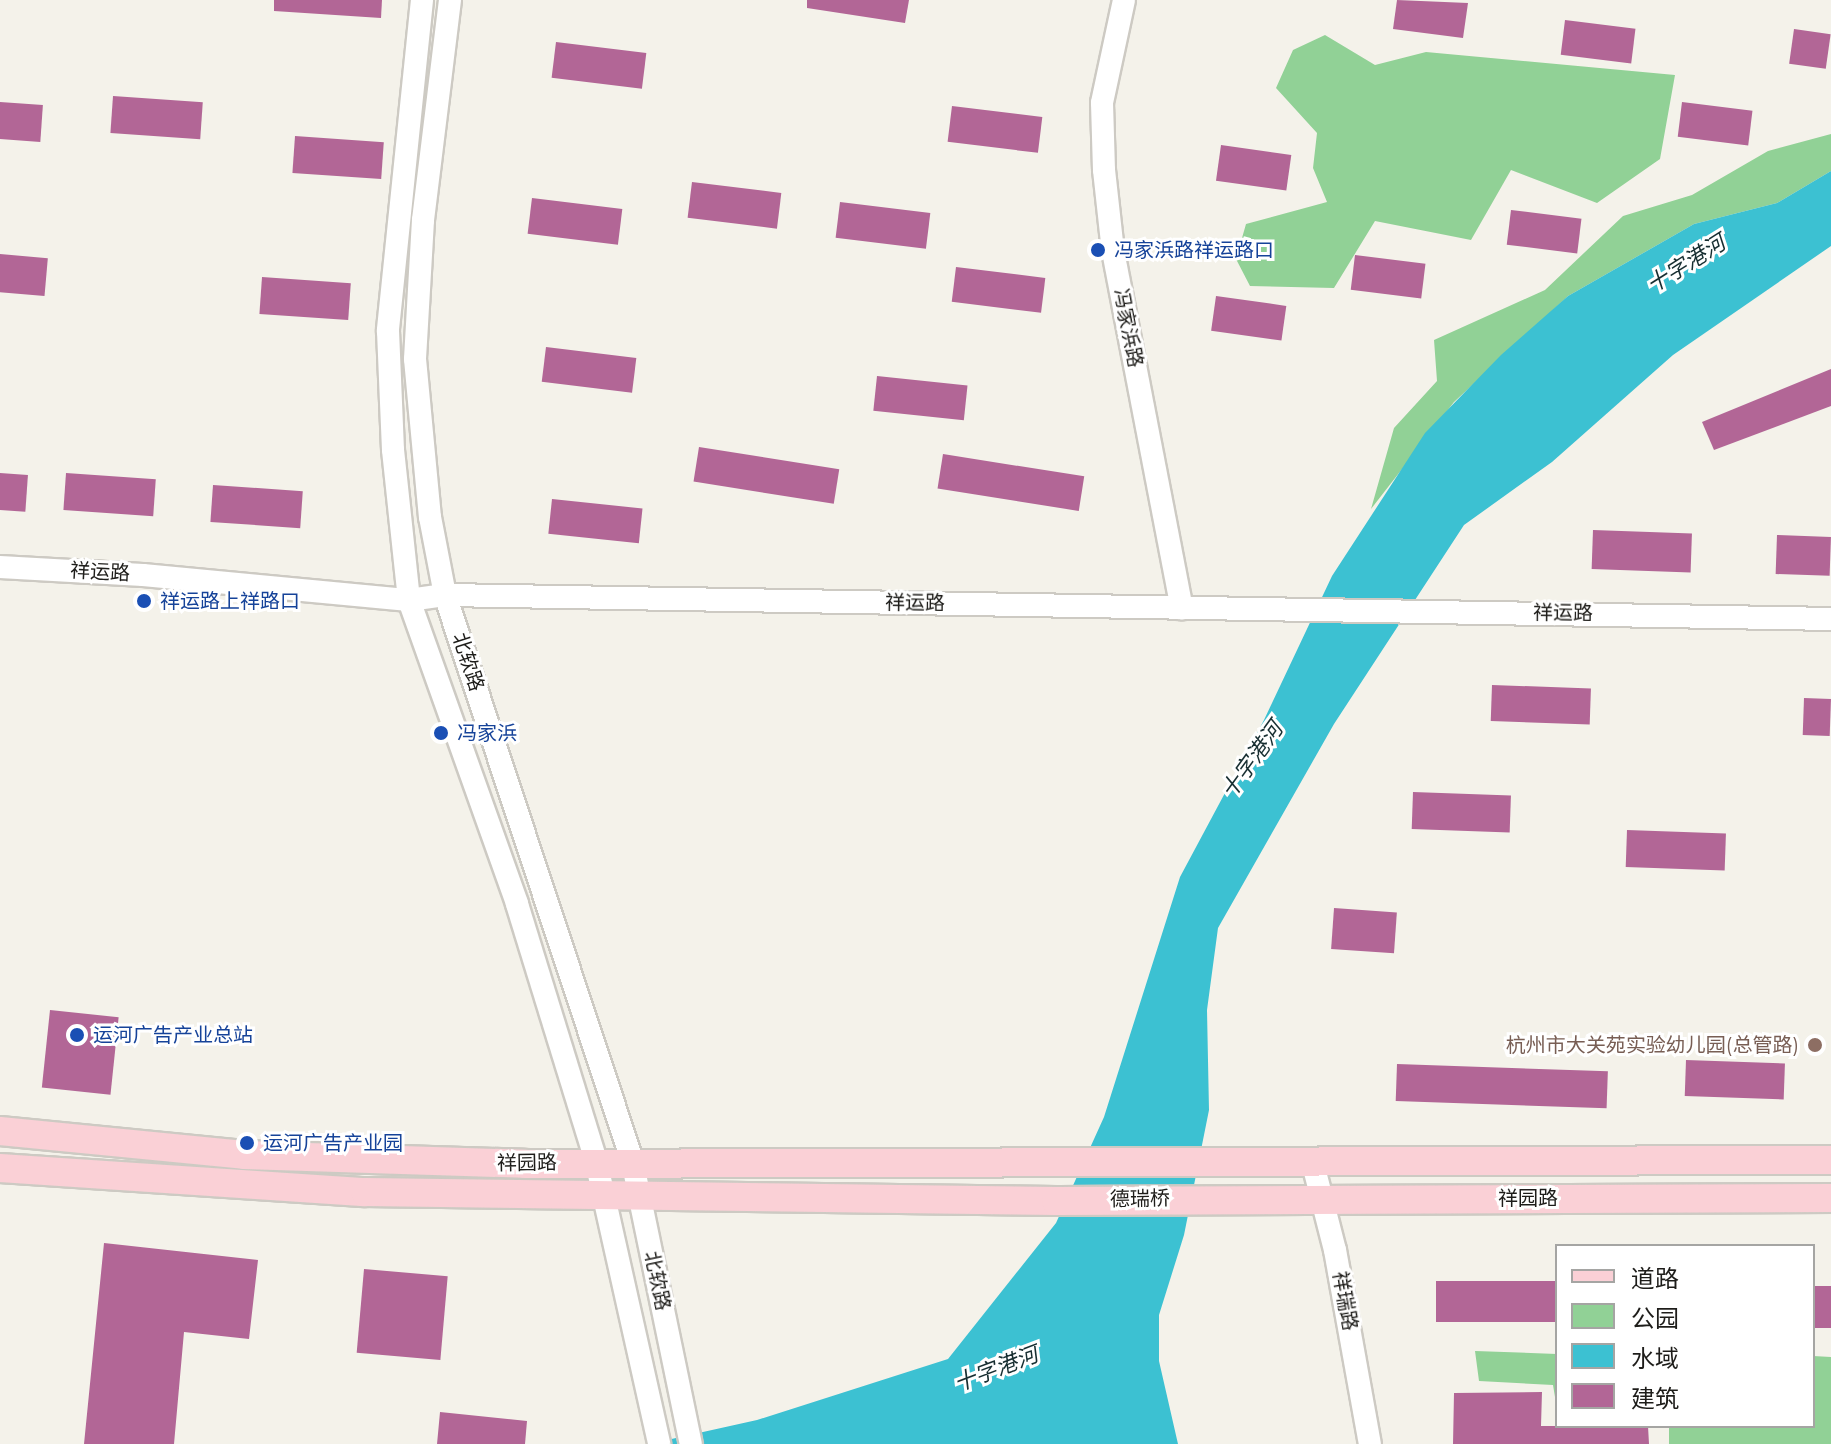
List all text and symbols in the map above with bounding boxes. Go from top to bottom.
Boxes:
water label: 十字港河 [1642,229,1730,299]
place label: 冯家浜路祥运路口 [1114,238,1274,262]
marker: 冯家浜路祥运路口 [1089,241,1107,259]
street label: 冯家浜路 [1109,286,1147,370]
street label: 祥运路 [69,558,131,586]
place label: 祥运路上祥路口 [160,589,300,613]
street label: 祥运路 [885,590,945,616]
marker: 祥运路上祥路口 [135,592,153,610]
street label: 祥运路 [1533,600,1593,626]
street label: 北软路 [447,630,489,694]
water label: 十字港河 [1215,717,1289,803]
place label: 冯家浜 [457,721,517,745]
marker: 冯家浜 [432,724,450,742]
place label: 运河广告产业总站 [93,1023,253,1047]
marker: 运河广告产业总站 [68,1026,86,1044]
place label: 杭州市大关苑实验幼儿园(总管路) [1506,1033,1799,1057]
marker: 杭州市大关苑实验幼儿园(总管路) [1806,1036,1824,1054]
place label: 运河广告产业园 [263,1131,403,1155]
marker: 运河广告产业园 [238,1134,256,1152]
street label: 祥园路 [497,1150,557,1176]
street label: 德瑞桥 [1110,1186,1170,1212]
street label: 祥园路 [1498,1186,1558,1210]
legend [1555,1244,1815,1428]
street label: 北软路 [639,1249,675,1313]
text: 道路 [1631,1264,1679,1293]
street label: 祥瑞路 [1328,1269,1362,1333]
text: 公园 [1631,1304,1679,1333]
water label: 十字港河 [950,1341,1042,1397]
text: 水域 [1631,1344,1679,1373]
text: 建筑 [1631,1384,1679,1413]

